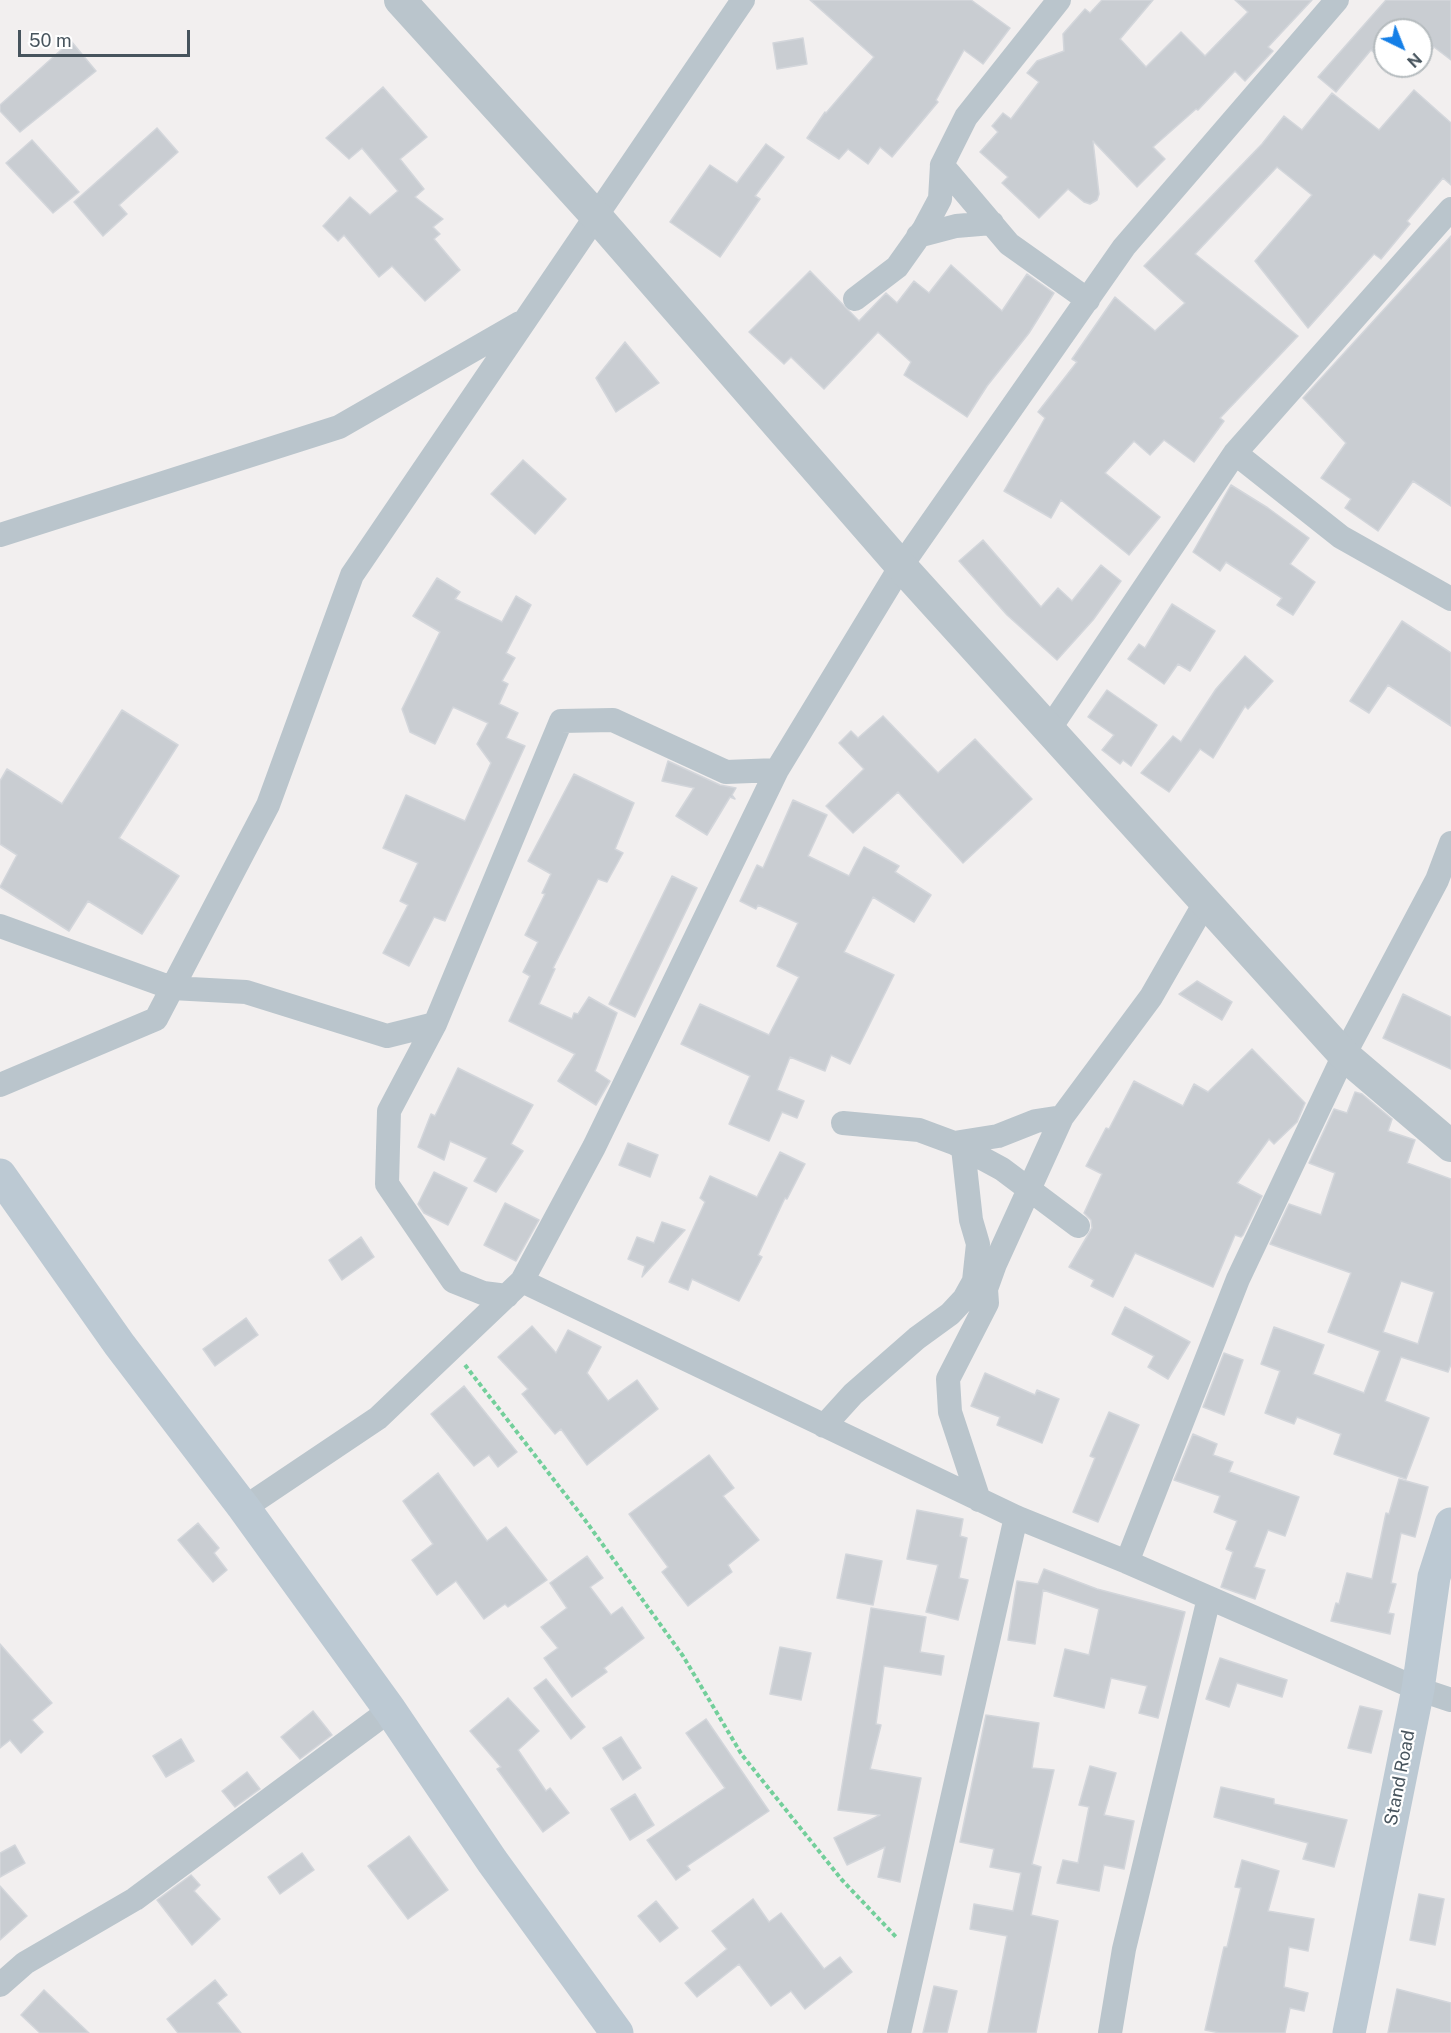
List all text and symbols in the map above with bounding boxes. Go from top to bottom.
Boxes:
scale bar [21,18,194,56]
north arrow [1373,18,1433,78]
text: 50 m [29,30,72,51]
text: N [1403,49,1425,71]
street label: Stand Road [1380,1728,1420,1828]

